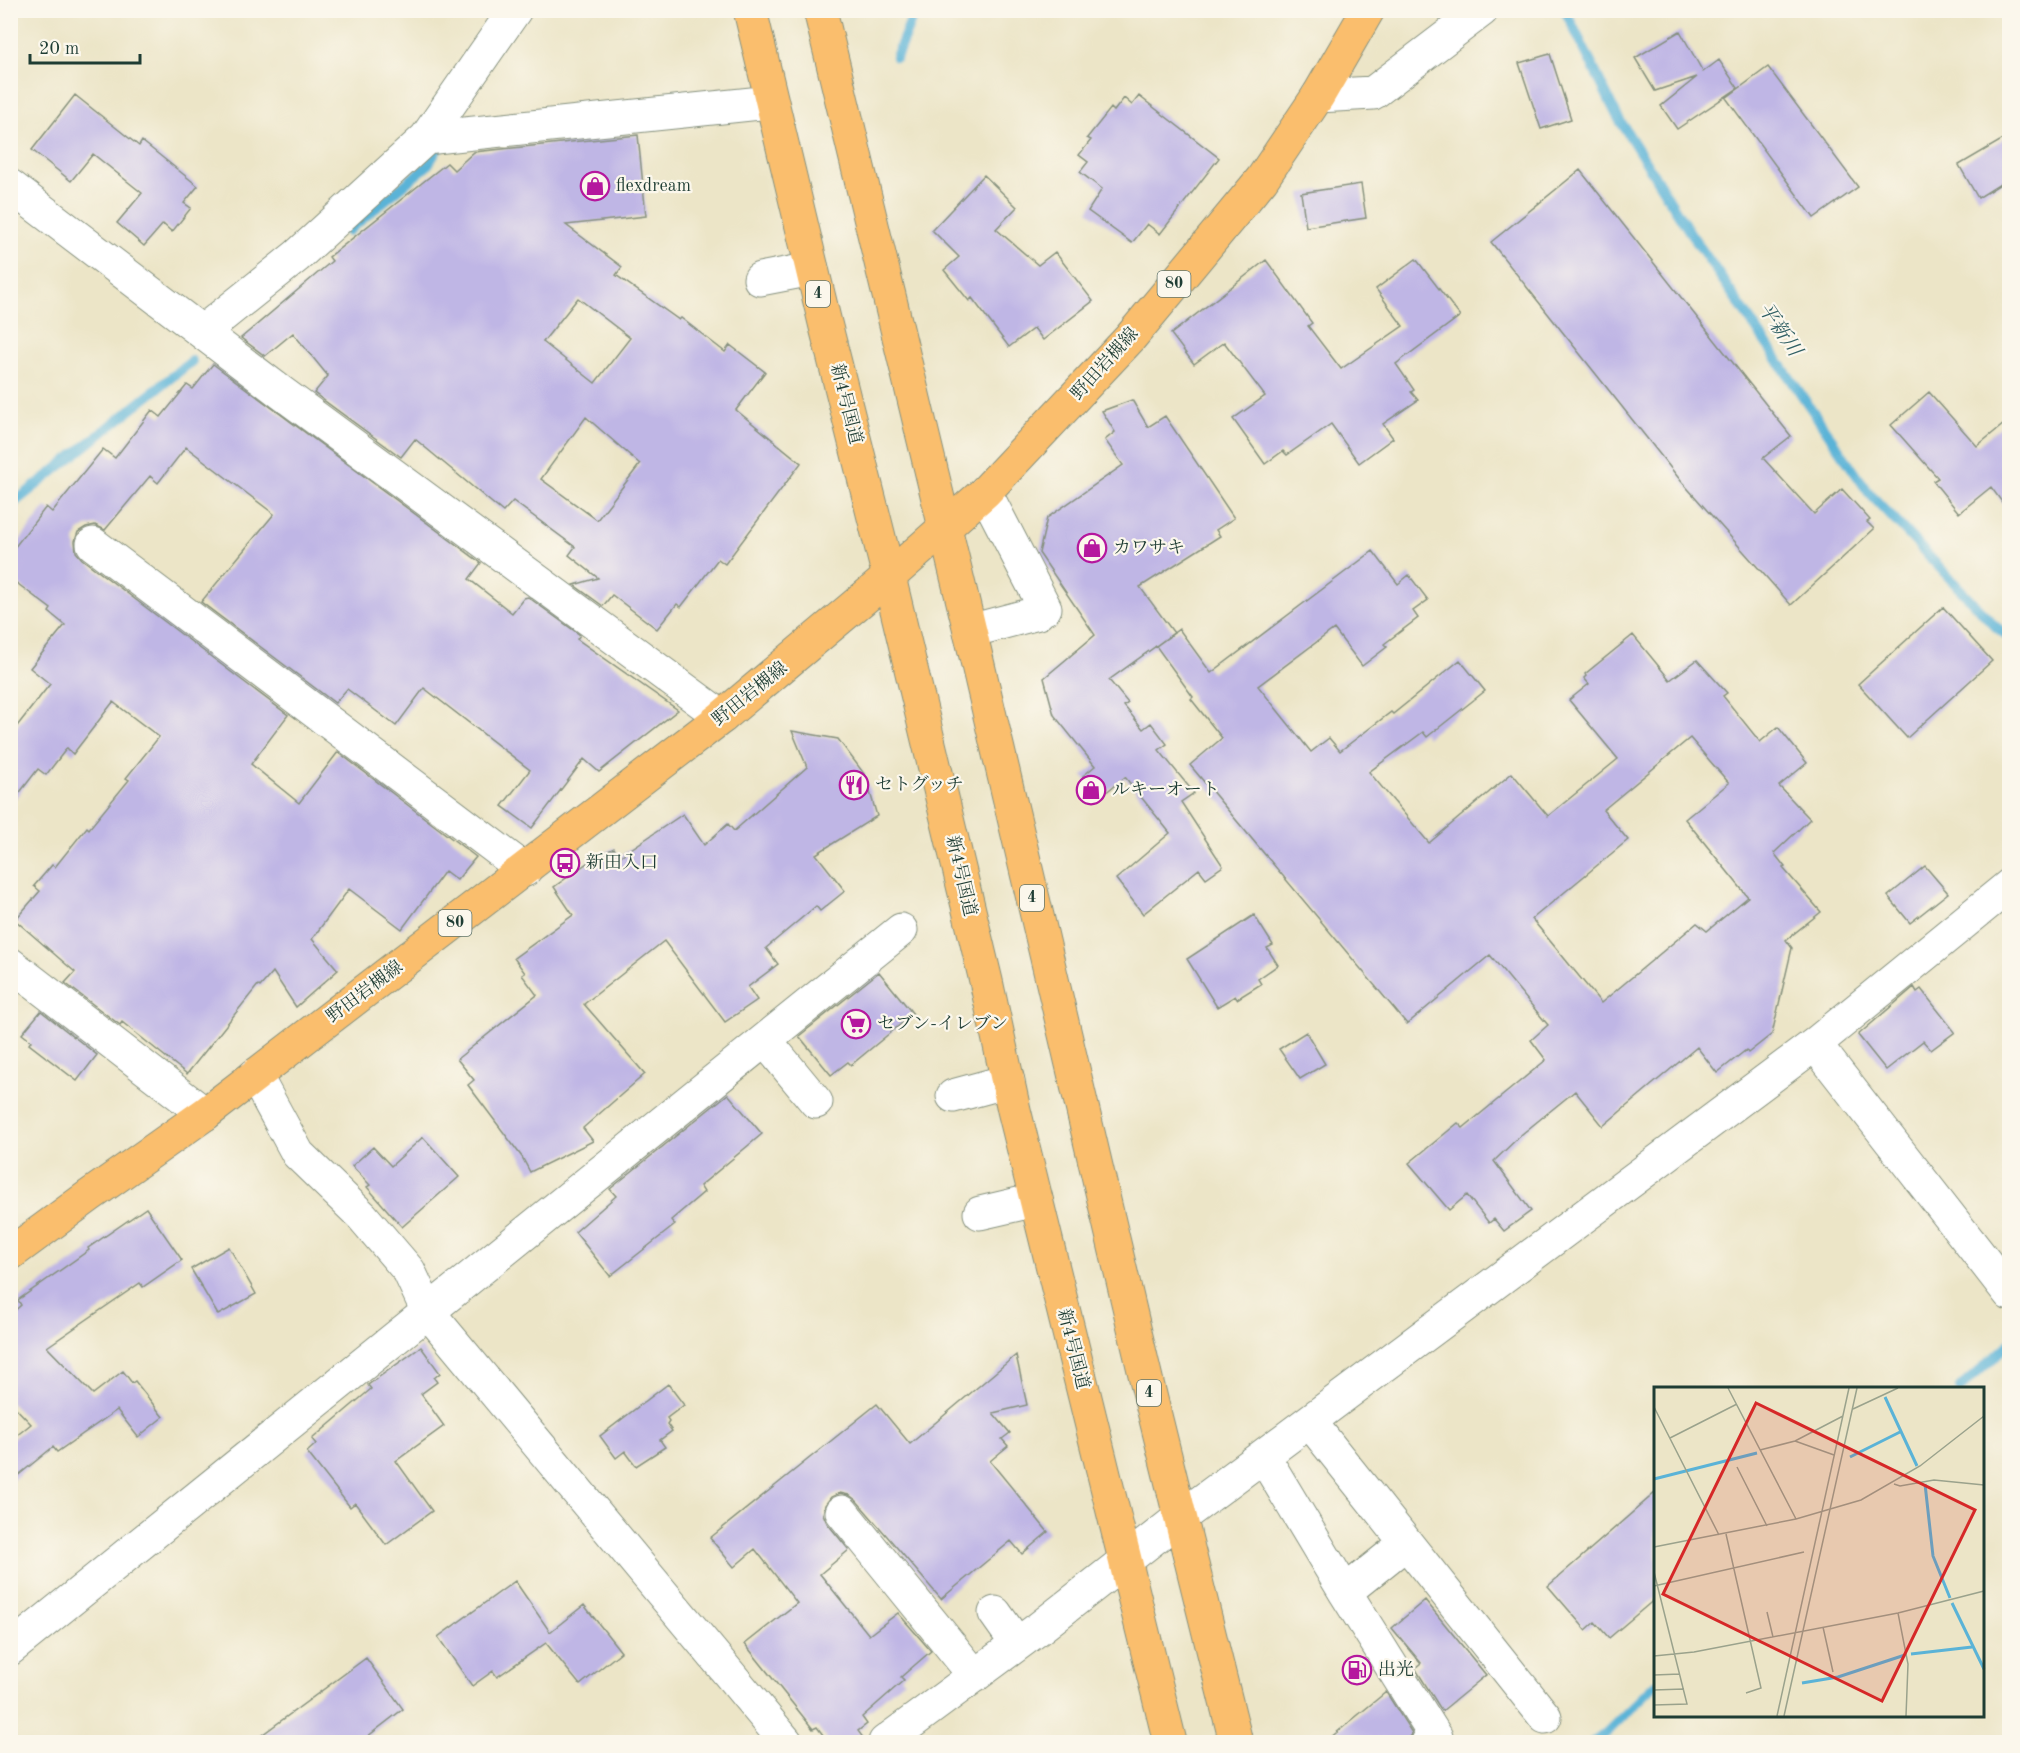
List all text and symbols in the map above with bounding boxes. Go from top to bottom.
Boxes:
scale bar [30,27,140,65]
text: 20 m [39,40,79,58]
shop icon: flexdream [579,170,611,202]
place label: flexdream [616,177,691,195]
road number: 80 [1158,271,1190,297]
road number: 4 [806,281,830,307]
water label: 平新川 [1754,298,1807,362]
street label: 野田岩槻線 [1067,323,1142,403]
street label: 新4号国道 [827,361,867,446]
shop icon: カワサキ [1076,532,1108,564]
place label: カワサキ [1113,539,1185,557]
street label: 野田岩槻線 [708,657,791,729]
restaurant icon: セトグッチ [838,769,870,801]
shop icon: ルキーオート [1075,774,1107,806]
place label: セトグッチ [875,775,964,794]
place label: ルキーオート [1112,781,1220,799]
street label: 新4号国道 [943,833,981,918]
bus stop icon: 新田入口 [549,847,581,879]
place label: 新田入口 [586,852,658,872]
road number: 4 [1020,885,1044,911]
road number: 80 [438,910,472,936]
street label: 野田岩槻線 [322,956,406,1026]
supermarket icon: セブン-イレブン [840,1008,872,1040]
place label: セブン-イレブン [877,1014,1008,1033]
street label: 新4号国道 [1054,1306,1094,1391]
road number: 4 [1137,1380,1161,1406]
inset map [1654,1387,1984,1717]
fuel station icon: 出光 [1341,1654,1373,1686]
place label: 出光 [1378,1659,1414,1679]

